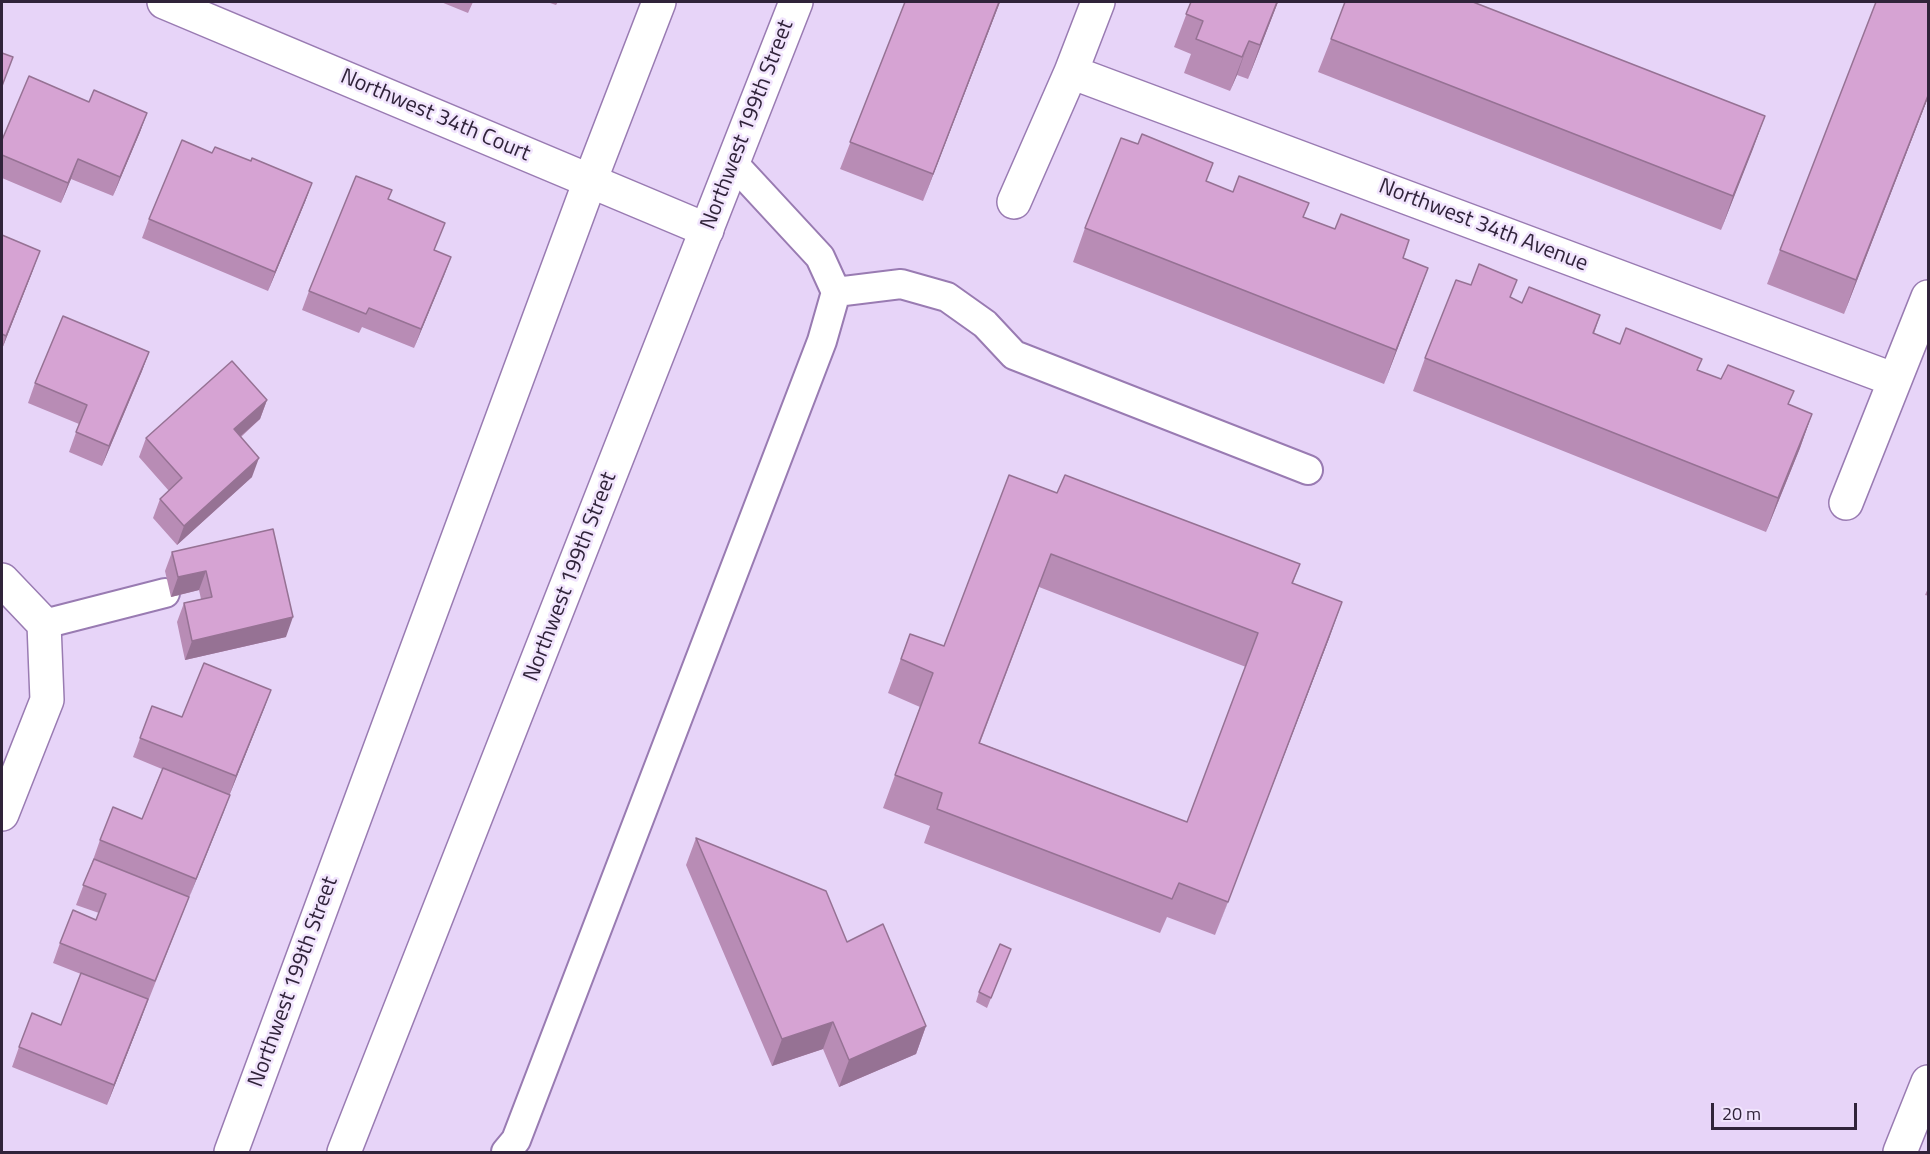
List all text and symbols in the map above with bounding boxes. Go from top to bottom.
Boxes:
street label: Northwest 199th Street [696,17,800,233]
street label: Northwest 34th Court [336,64,534,168]
street label: Northwest 34th Avenue [1375,174,1591,278]
street label: Northwest 199th Street [519,469,623,685]
street label: Northwest 199th Street [244,873,344,1091]
scale bar [1714,1091,1860,1129]
text: 20 m [1722,1100,1761,1127]

